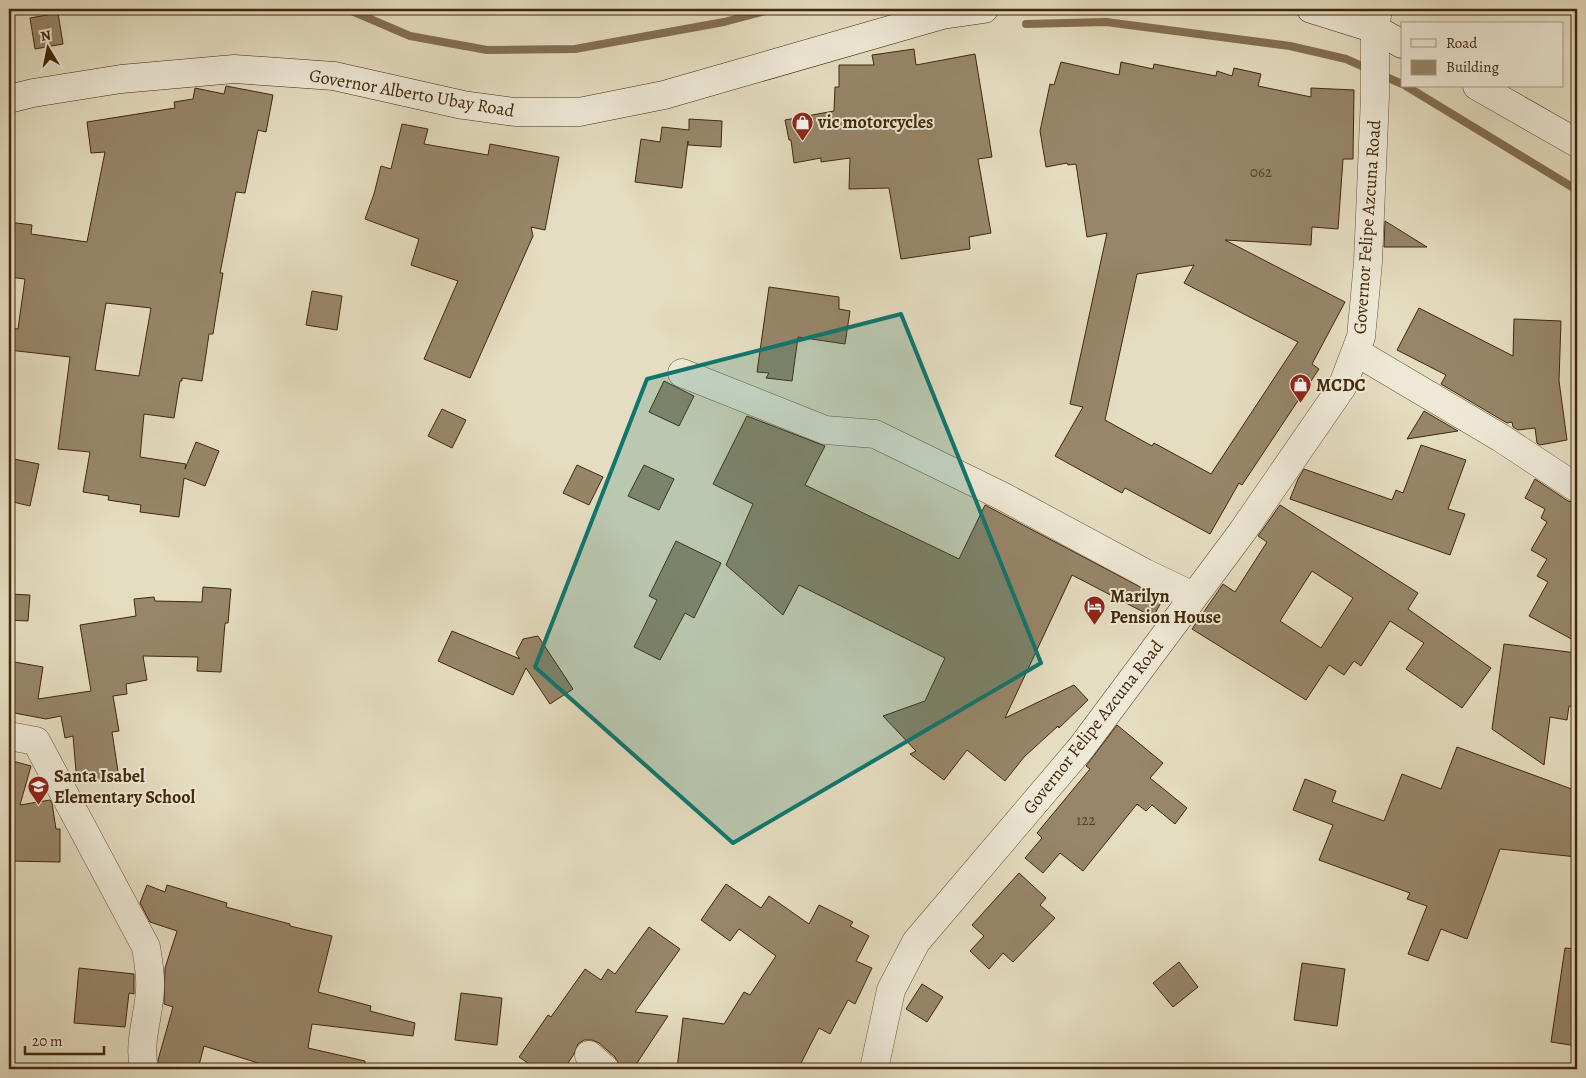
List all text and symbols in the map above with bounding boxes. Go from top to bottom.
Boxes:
north arrow [22,22,72,72]
legend [1401,22,1564,88]
text: N [39,25,53,46]
text: Road [1446,33,1478,53]
text: Building [1446,57,1499,77]
street label: Governor Alberto Ubay Road [308,63,517,123]
shop icon: vic motorcycles [790,110,814,141]
place label: vic motorcycles [817,110,933,134]
street label: Governor Felipe Azcuna Road [1348,119,1386,335]
house number: 062 [1250,162,1272,182]
shop icon: MCDC [1288,373,1312,404]
place label: MCDC [1316,373,1366,397]
place label: Marilyn Pension House [1110,584,1221,629]
hotel icon: Marilyn Pension House [1082,594,1106,625]
street label: Governor Felipe Azcuna Road [1017,635,1169,819]
place label: Santa Isabel Elementary School [54,764,196,809]
school or university icon: Santa Isabel Elementary School [26,774,50,805]
house number: 122 [1076,810,1096,830]
scale bar [25,1023,104,1055]
text: 20 m [32,1031,63,1051]

